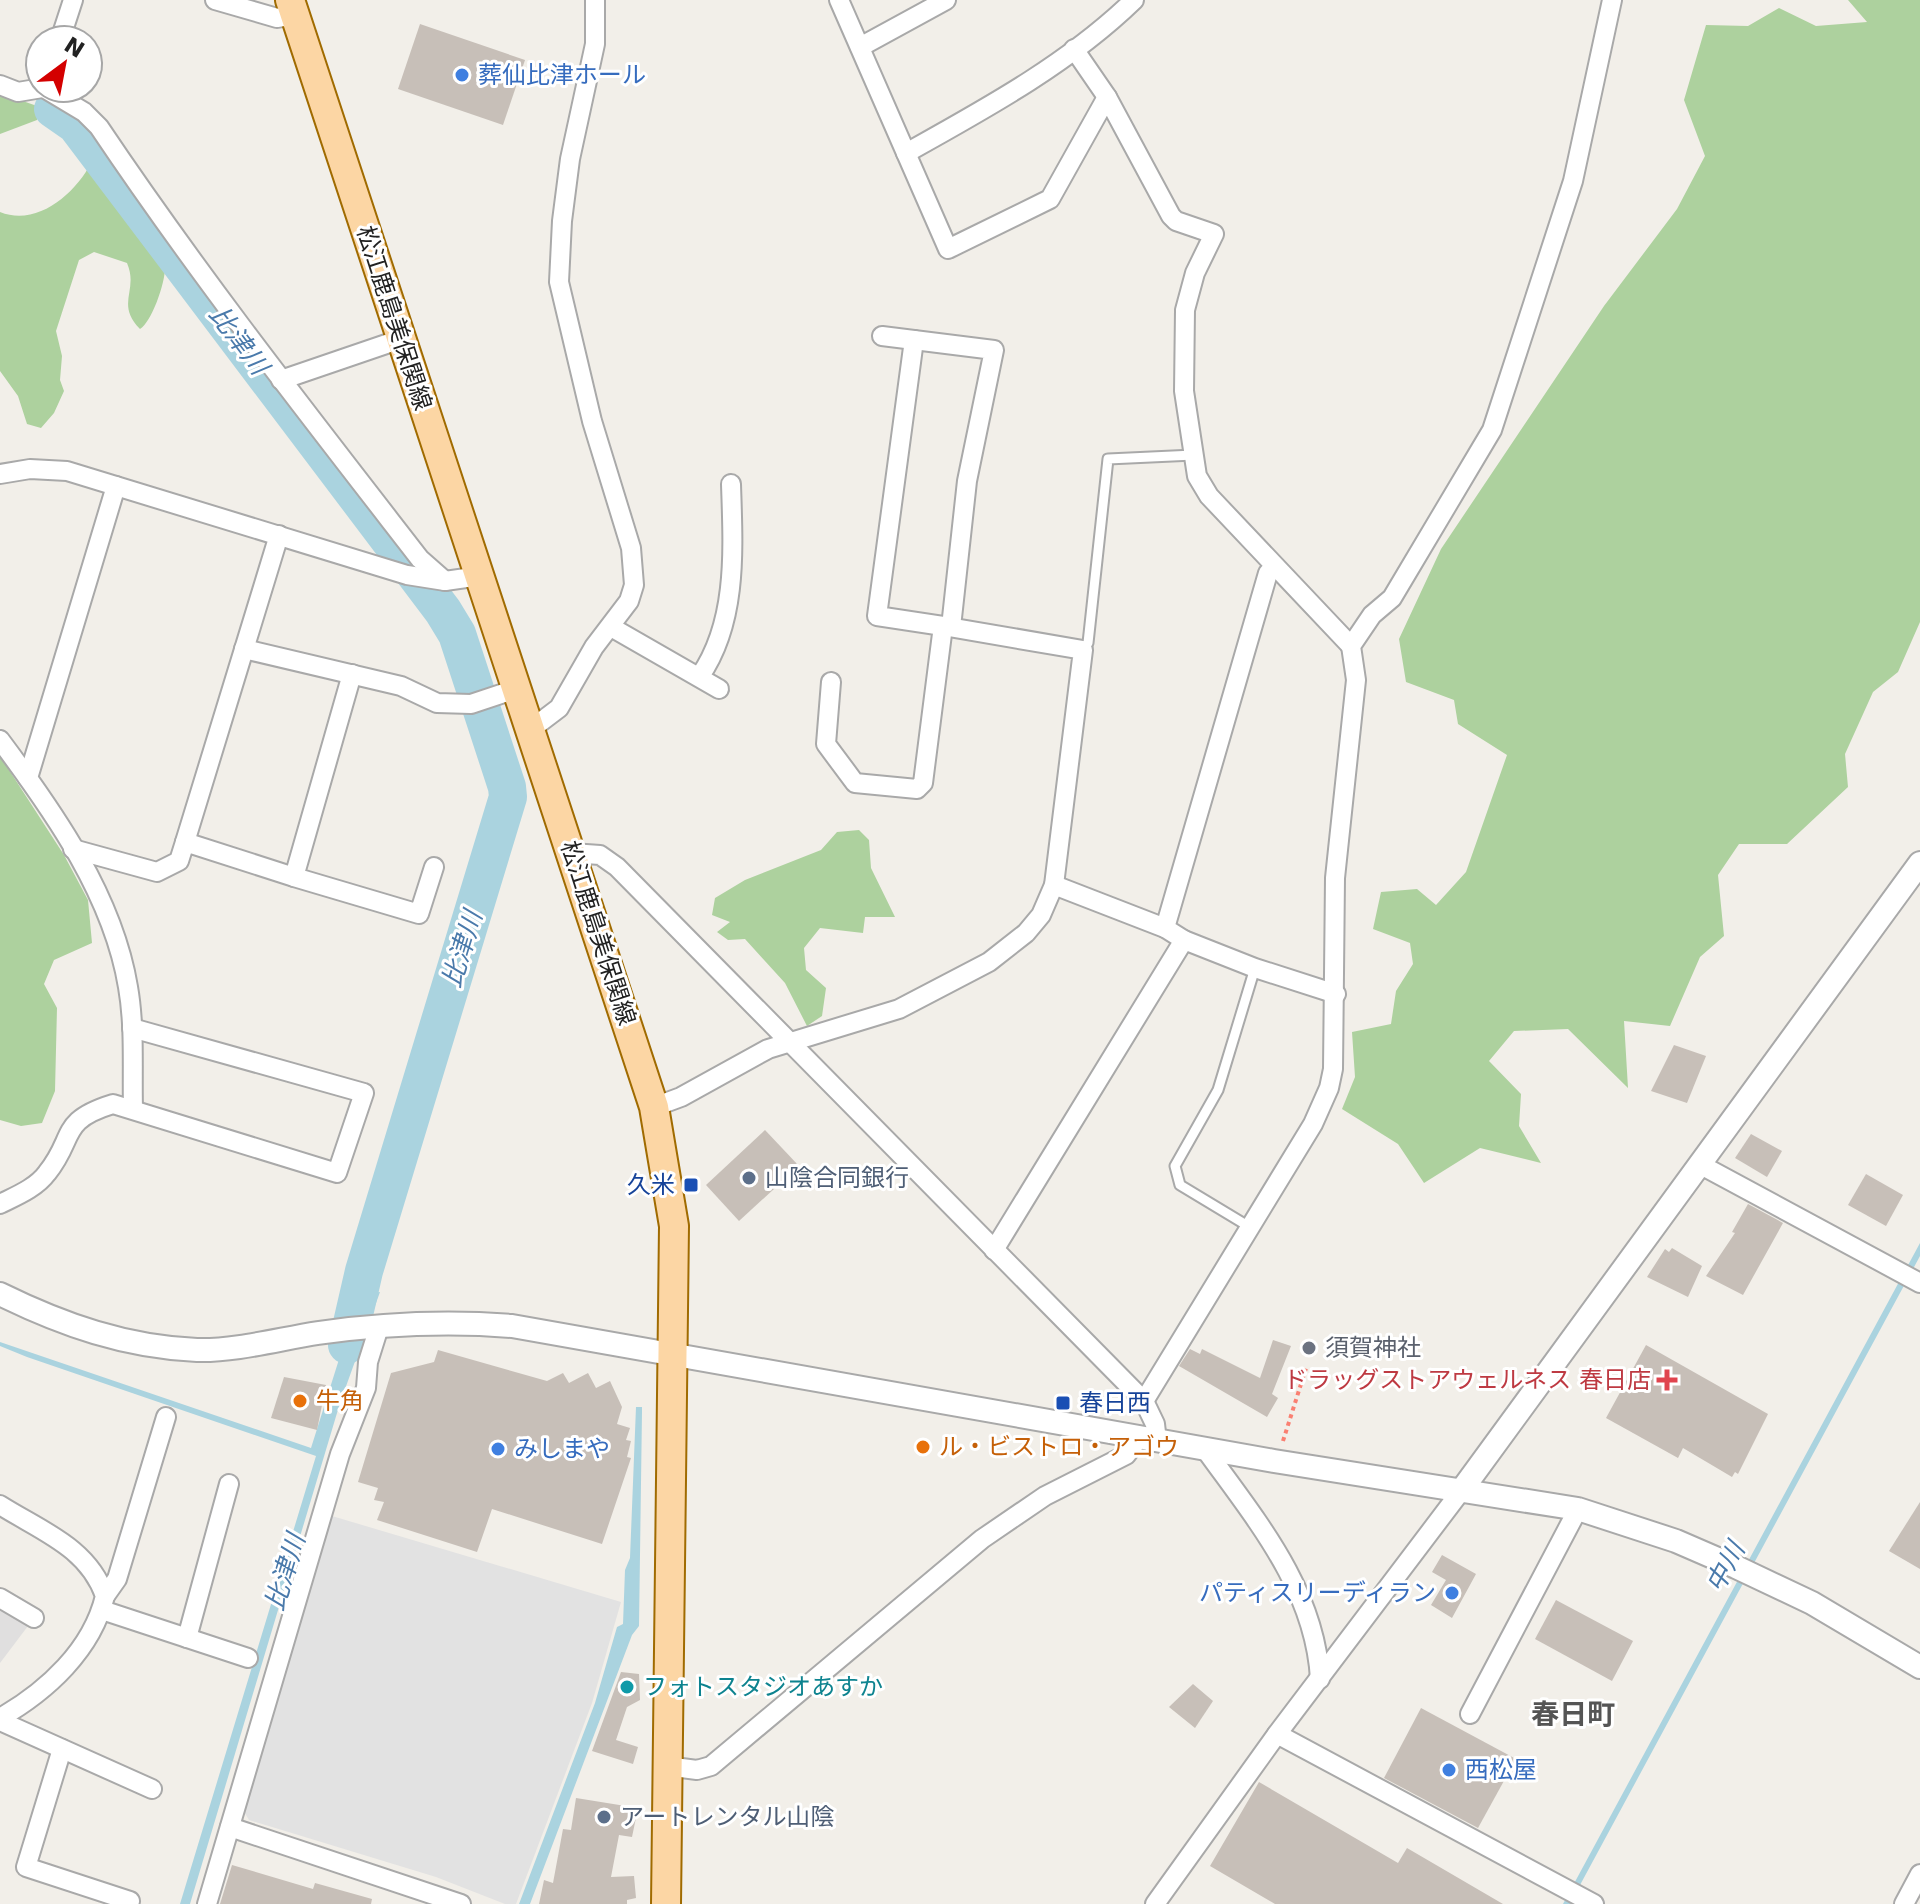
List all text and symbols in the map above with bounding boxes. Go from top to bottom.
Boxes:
north arrow [24,24,104,104]
text: N [60,32,89,63]
place label: 葬仙比津ホール [478,61,646,89]
marker: 葬仙比津ホール [453,66,471,84]
street label: 松江鹿島美保関線 [351,222,437,414]
water label: 比津川 [204,300,276,383]
street label: 松江鹿島美保関線 [555,837,641,1029]
water label: 比津川 [436,904,489,991]
place label: 山陰合同銀行 [765,1164,909,1192]
marker: 山陰合同銀行 [740,1169,758,1187]
place label: 久米 [627,1171,675,1199]
marker: 久米 [682,1176,700,1194]
place label: 須賀神社 [1325,1334,1421,1362]
marker: 須賀神社 [1300,1339,1318,1357]
place label: ドラッグストアウェルネス 春日店 [1283,1366,1651,1394]
marker: ドラッグストアウェルネス 春日店 [1658,1371,1676,1389]
place label: 牛角 [316,1387,364,1415]
place label: 春日西 [1079,1389,1151,1417]
marker: 牛角 [291,1392,309,1410]
marker: 春日西 [1054,1394,1072,1412]
place label: ル・ビストロ・アゴウ [939,1433,1179,1461]
place label: みしまや [514,1435,610,1463]
marker: ル・ビストロ・アゴウ [914,1438,932,1456]
marker: みしまや [489,1440,507,1458]
water label: 比津川 [259,1527,312,1614]
water label: 中川 [1700,1534,1752,1597]
place label: パティスリーディラン [1199,1579,1436,1607]
marker: パティスリーディラン [1443,1584,1461,1602]
place label: フォトスタジオあすか [643,1673,883,1701]
marker: フォトスタジオあすか [618,1678,636,1696]
district label: 春日町 [1531,1698,1615,1731]
place label: 西松屋 [1465,1756,1537,1784]
marker: 西松屋 [1440,1761,1458,1779]
place label: アートレンタル山陰 [620,1803,835,1831]
marker: アートレンタル山陰 [595,1808,613,1826]

